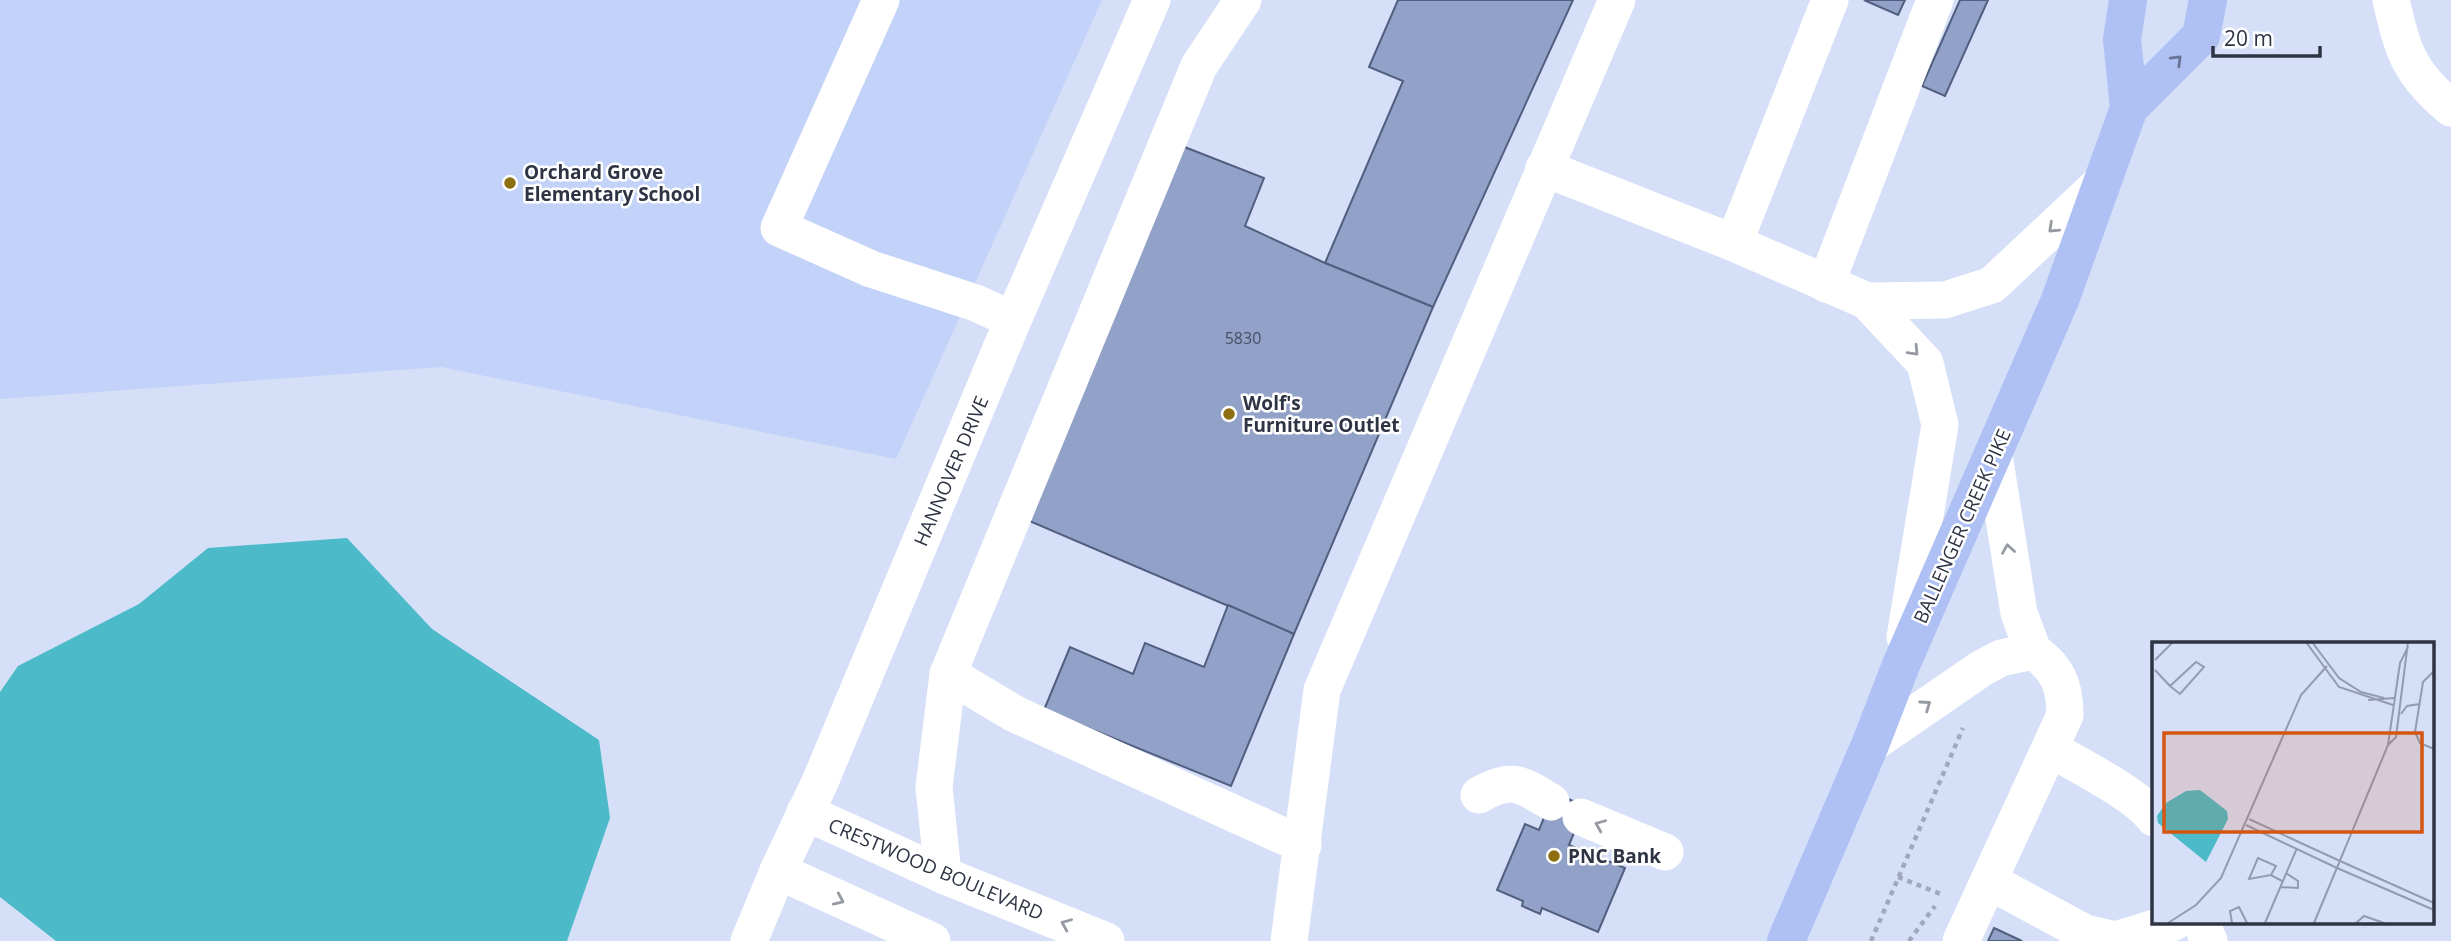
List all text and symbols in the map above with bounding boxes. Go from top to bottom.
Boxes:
scale bar [2213,14,2320,58]
text: 20 m [2224,24,2273,52]
one-way arrow [2169,55,2182,68]
place label: Orchard Grove Elementary School [524,159,700,207]
marker: Orchard Grove Elementary School [502,175,518,191]
one-way arrow [2048,220,2061,233]
house number: 5830 [1225,327,1261,349]
one-way arrow [1905,343,1918,356]
place label: Wolf's Furniture Outlet [1243,390,1399,438]
street label: HANNOVER DRIVE [908,392,994,550]
marker: Wolf's Furniture Outlet [1221,406,1237,422]
street label: BALLENGER CREEK PIKE [1907,425,2017,627]
one-way arrow [2001,543,2016,555]
inset map [2152,642,2434,923]
one-way arrow [1918,701,1931,713]
street label: CRESTWOOD BOULEVARD [825,812,1047,926]
one-way arrow [1595,820,1607,834]
place label: PNC Bank [1568,843,1661,869]
marker: PNC Bank [1546,848,1562,864]
one-way arrow [832,892,844,906]
one-way arrow [1060,918,1072,932]

